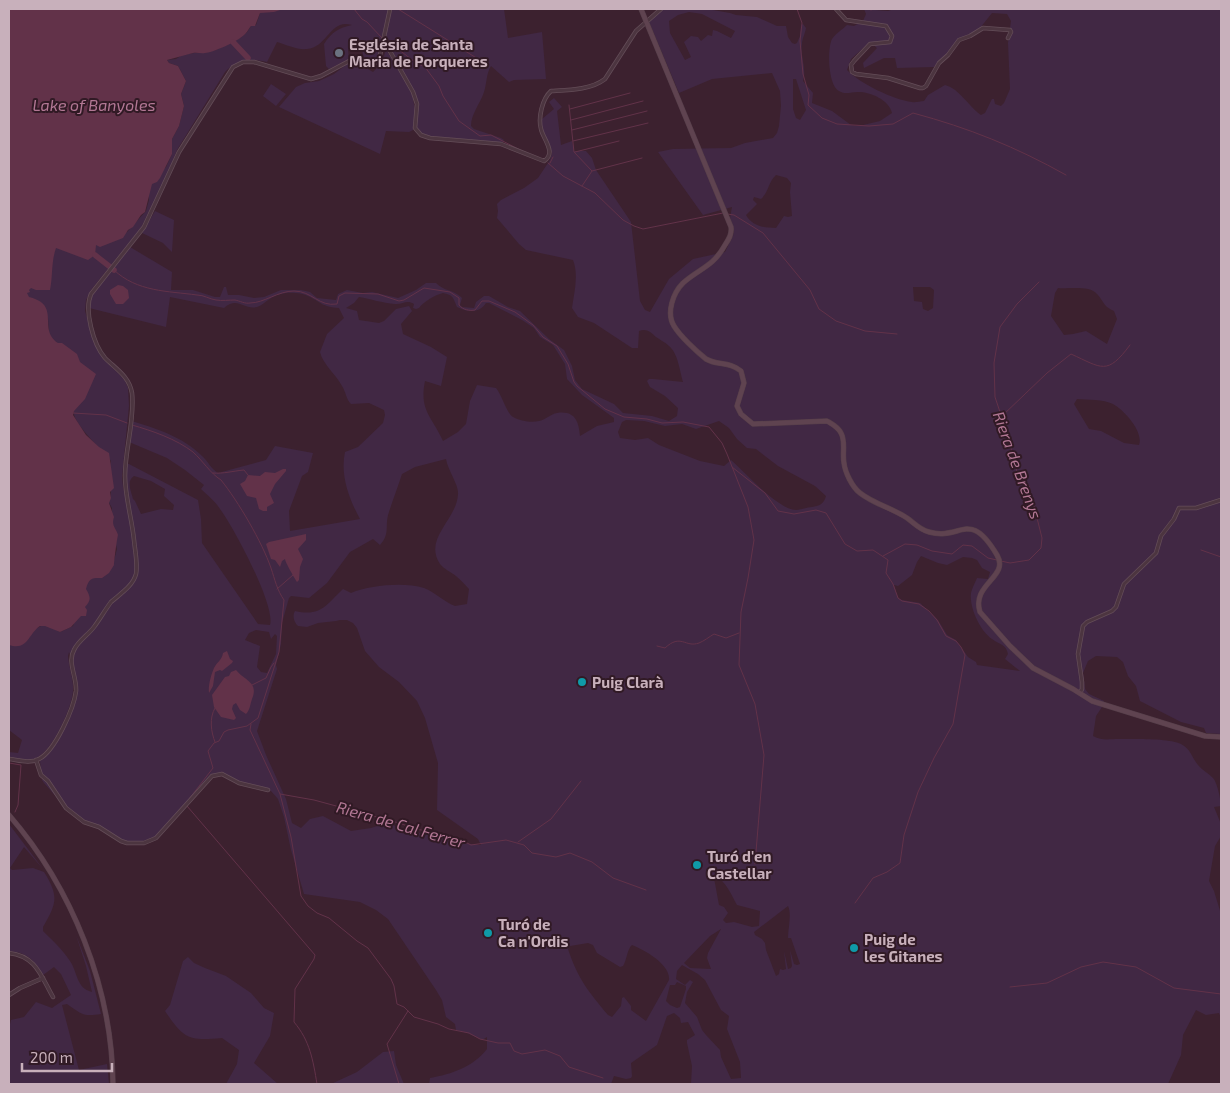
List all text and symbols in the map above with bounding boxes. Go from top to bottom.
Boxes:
place label: Església de Santa Maria de Porqueres [349,35,488,70]
marker: Església de Santa Maria de Porqueres [333,47,345,59]
water label: Lake of Banyoles [32,95,156,115]
water label: Riera de Brenys [989,408,1046,522]
place label: Puig Clarà [592,673,663,691]
marker: Puig Clarà [576,676,588,688]
water label: Riera de Cal Ferrer [334,797,468,852]
place label: Turó d'en Castellar [707,847,772,882]
marker: Turó d'en Castellar [691,859,703,871]
place label: Turó de Ca n'Ordis [498,915,568,950]
marker: Turó de Ca n'Ordis [482,927,494,939]
place label: Puig de les Gitanes [864,930,943,965]
marker: Puig de les Gitanes [848,942,860,954]
scale bar [22,1040,112,1072]
text: 200 m [30,1048,73,1066]

